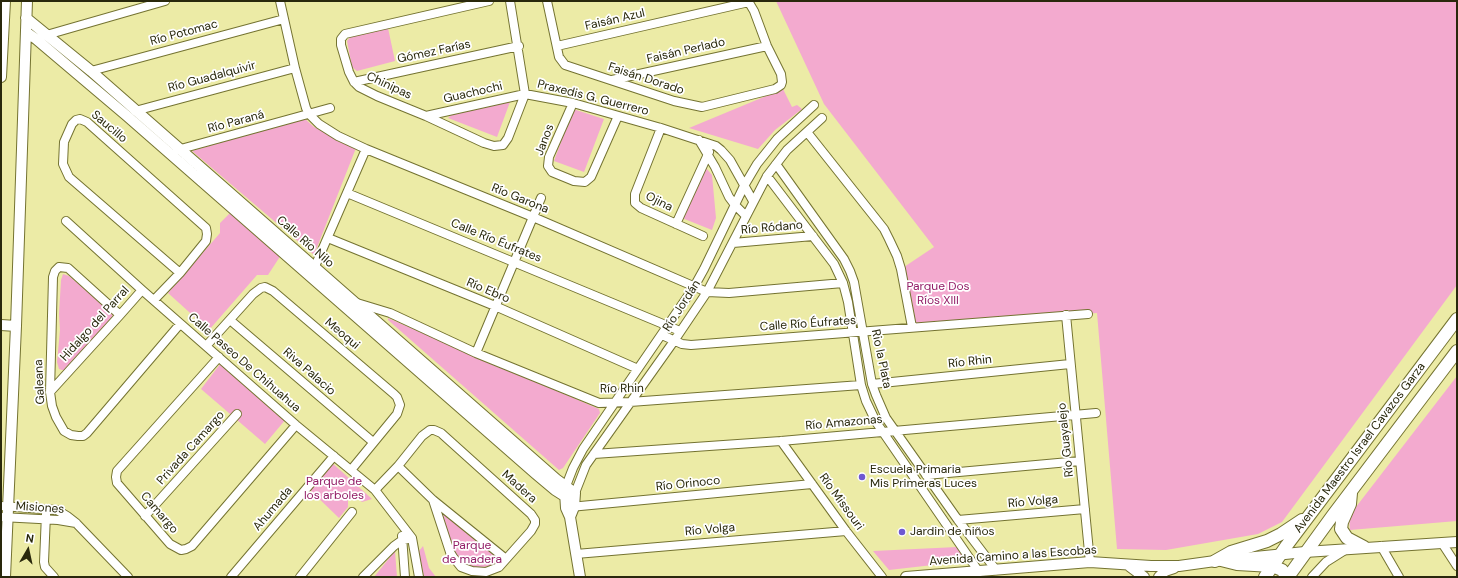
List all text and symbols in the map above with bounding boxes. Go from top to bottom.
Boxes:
street label: Faisán Azul [584,6,646,34]
street label: Río Potomac [149,17,219,49]
street label: Faisán Perlado [646,35,726,67]
street label: Gómez Farías [396,37,472,67]
street label: Río Guadalquivir [167,58,257,96]
street label: Faisán Dorado [606,60,686,98]
street label: Chinipas [364,69,414,103]
street label: Praxedis G. Guerrero [536,77,650,119]
street label: Guachochi [442,79,504,107]
street label: Saucillo [88,108,130,146]
street label: Río Paraná [206,108,266,136]
street label: Janos [532,122,558,158]
street label: Río Garona [489,181,551,217]
street label: Ojina [643,189,675,215]
street label: Calle Río Nilo [273,213,337,271]
street label: Calle Río Éufrates [449,216,543,266]
street label: Río Ródano [740,218,804,238]
street label: Río Ebro [464,275,512,307]
street label: Río Jordán [660,278,704,334]
park label: Parque Dos Ríos XIII [906,280,970,308]
street label: Hidalgo del Parral [58,283,132,365]
street label: Calle Paseo De Chihuahua [185,310,303,416]
street label: Calle Río Éufrates [759,313,857,335]
street label: Meoqui [322,315,362,353]
street label: Rio la Plata [868,328,894,390]
street label: Riva Palacio [280,345,338,399]
street label: Río Rhin [947,353,993,371]
street label: Galeana [32,359,48,405]
street label: Avenida Maestro Israel Cavazos Garza [1291,360,1429,536]
street label: Río Rhin [600,381,644,397]
street label: Río Guayalejo [1055,402,1077,478]
street label: Privada Camargo [154,408,228,488]
street label: Río Amazonas [805,412,883,434]
place label: Escuela Primaria Mis Primeras Luces [870,463,977,491]
street label: Madera [499,468,539,506]
street label: Río Missouri [816,471,866,533]
marker: Escuela Primaria Mis Primeras Luces [857,472,867,482]
street label: Río Orinoco [655,473,721,495]
park label: Parque de los arboles [304,475,364,503]
street label: Ahumada [250,484,296,534]
street label: Camargo [137,489,181,537]
street label: Río Volga [1007,493,1059,511]
street label: Misiones [15,499,65,517]
street label: Río Volga [684,521,736,539]
place label: Jardin de niños [910,525,995,539]
marker: Jardin de niños [897,527,907,537]
north arrow [8,530,48,570]
text: N [25,531,35,546]
park label: Parque de madera [442,539,502,567]
street label: Avenida Camino a las Escobas [929,543,1097,569]

